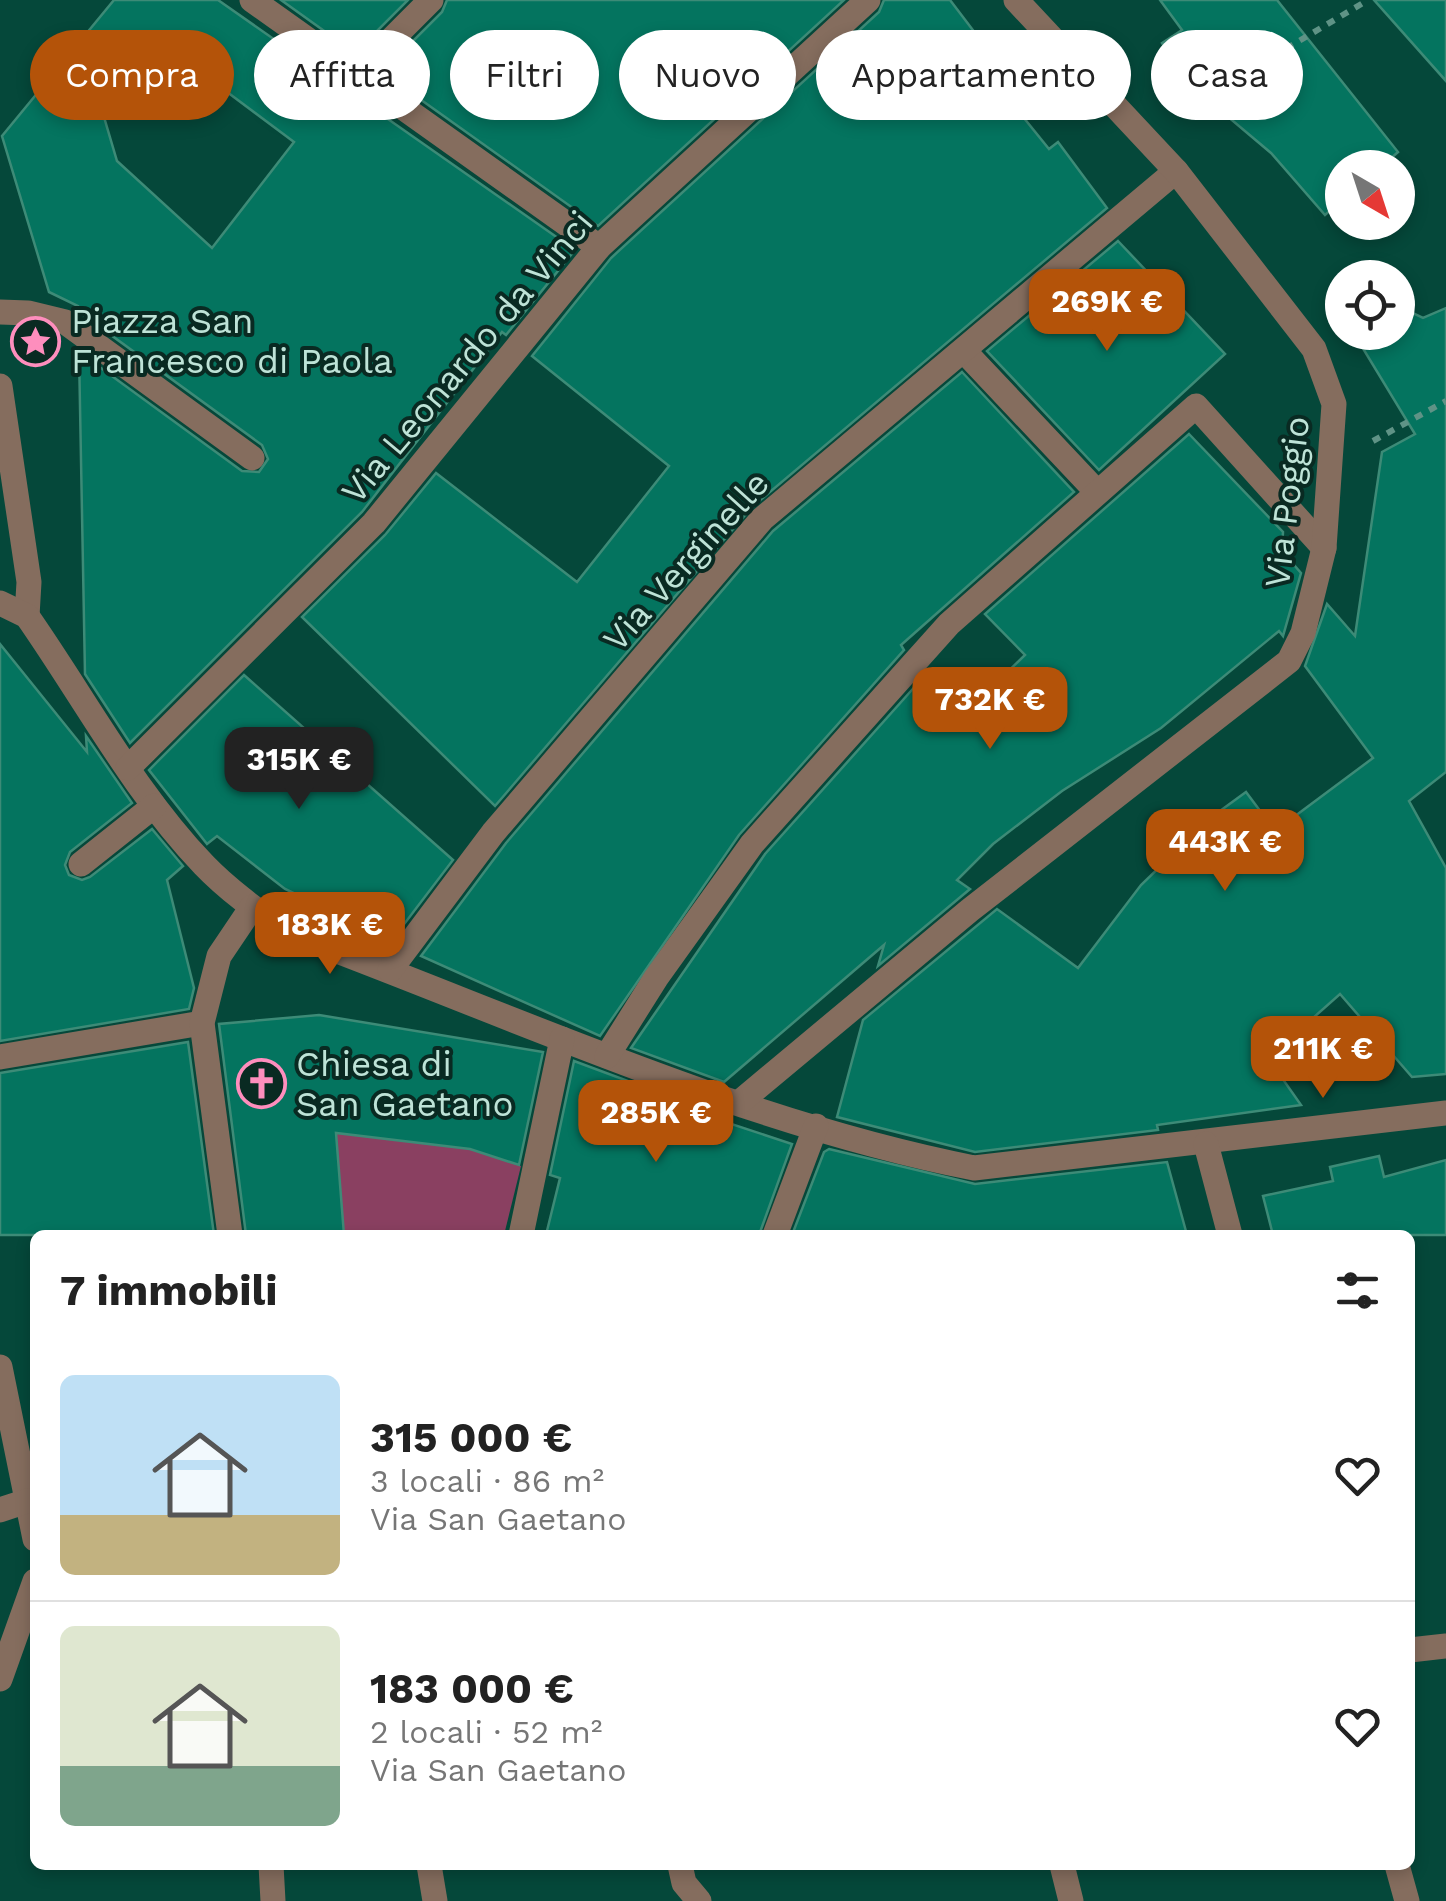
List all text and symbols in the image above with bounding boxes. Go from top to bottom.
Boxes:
chip: Compra [30,30,234,120]
chip: Affitta [254,30,430,120]
chip: Filtri [450,30,599,120]
chip: Nuovo [619,30,796,120]
chip: Appartamento [816,30,1131,120]
chip: Casa [1151,30,1303,120]
north arrow [1325,150,1415,240]
map controls [1325,150,1415,350]
street label: Via Leonardo da Vinci [332,202,602,512]
button: locate [1325,260,1415,350]
pin: 269K € [1026,269,1188,354]
text: 269K € [1051,282,1163,320]
place label: Piazza San Francesco di Paola [71,300,393,382]
place icon: Piazza San Francesco di Paola [10,315,62,367]
street label: Via Poggio [1256,414,1318,590]
street label: Via Verginelle [594,462,778,660]
pin: 732K € [909,667,1071,752]
text: 732K € [934,680,1046,718]
pin: 315K € [218,727,380,812]
text: 315K € [246,740,352,778]
pin: 443K € [1144,809,1306,894]
text: 443K € [1168,822,1282,860]
pin: 183K € [249,892,411,977]
text: 183K € [277,905,383,943]
pin: 211K € [1242,1016,1404,1101]
text: 211K € [1273,1029,1373,1067]
place label: Chiesa di San Gaetano [296,1043,513,1125]
church icon: Chiesa di San Gaetano [235,1058,287,1110]
pin: 285K € [575,1080,737,1165]
text: 285K € [600,1093,712,1131]
icon: filters [1330,1263,1385,1318]
text: 7 immobili [60,1266,277,1315]
text: 315 000 € [370,1413,572,1462]
icon: home [140,1415,260,1535]
icon: heart [1330,1448,1385,1503]
text: 3 locali · 86 m² [370,1462,604,1500]
text: Via San Gaetano [370,1500,626,1538]
text: 183 000 € [370,1664,574,1713]
icon: home [140,1666,260,1786]
icon: heart [1330,1699,1385,1754]
text: 2 locali · 52 m² [370,1713,602,1751]
text: Via San Gaetano [370,1751,626,1789]

